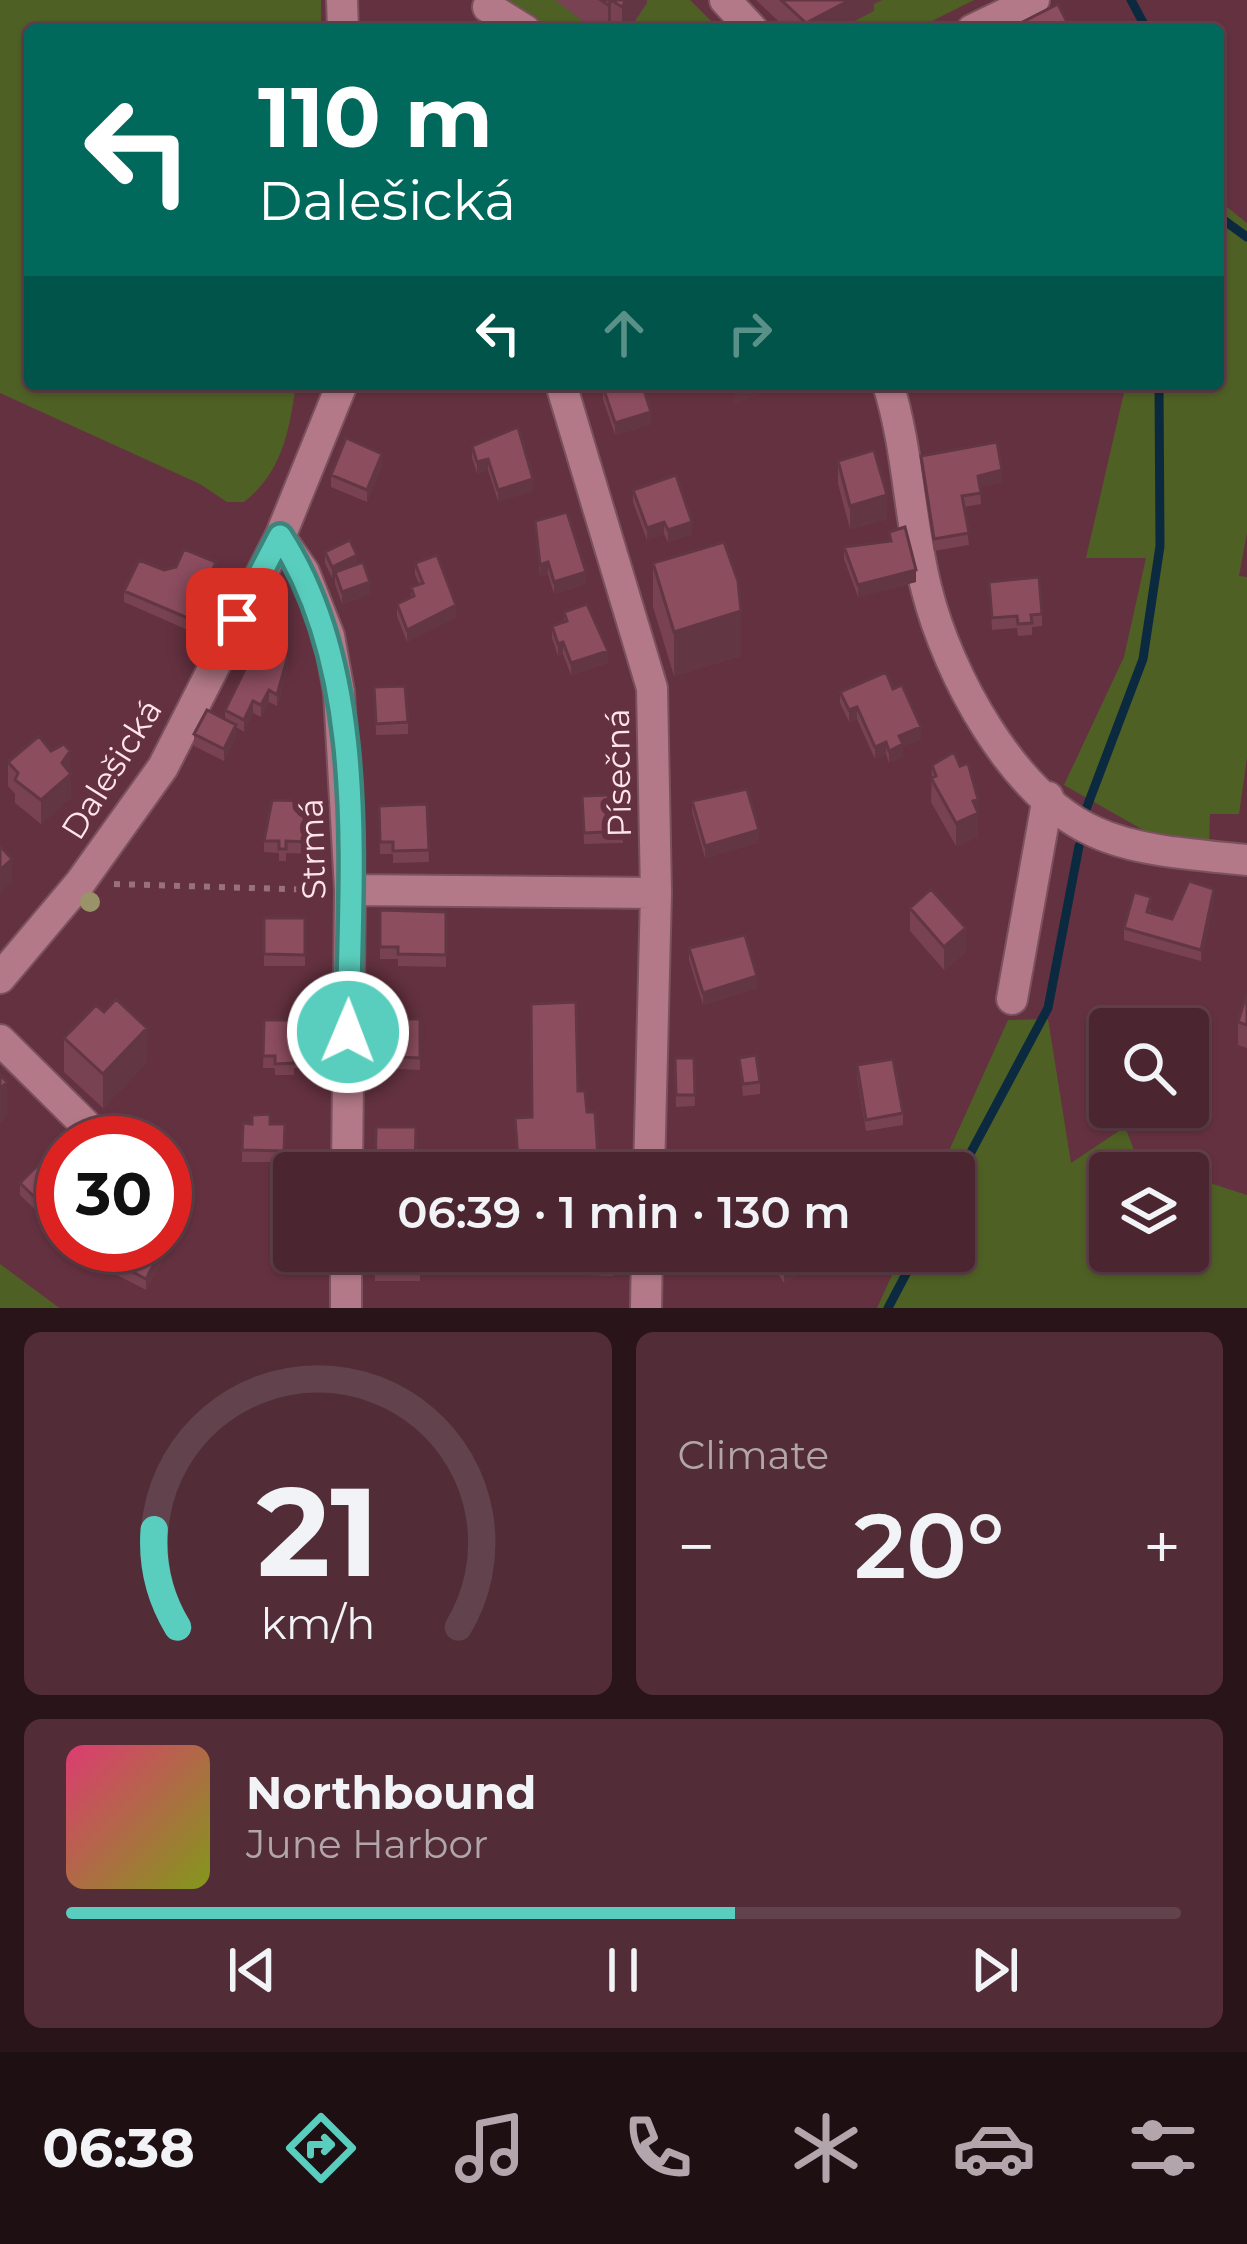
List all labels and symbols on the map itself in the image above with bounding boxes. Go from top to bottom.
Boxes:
pin [186,568,288,670]
street label: Dalešická [52,692,170,846]
street label: Písečná [597,708,639,838]
street label: Strmá [290,798,334,900]
position arrow [285,969,411,1095]
speed limit sign: 30 [36,1116,192,1272]

